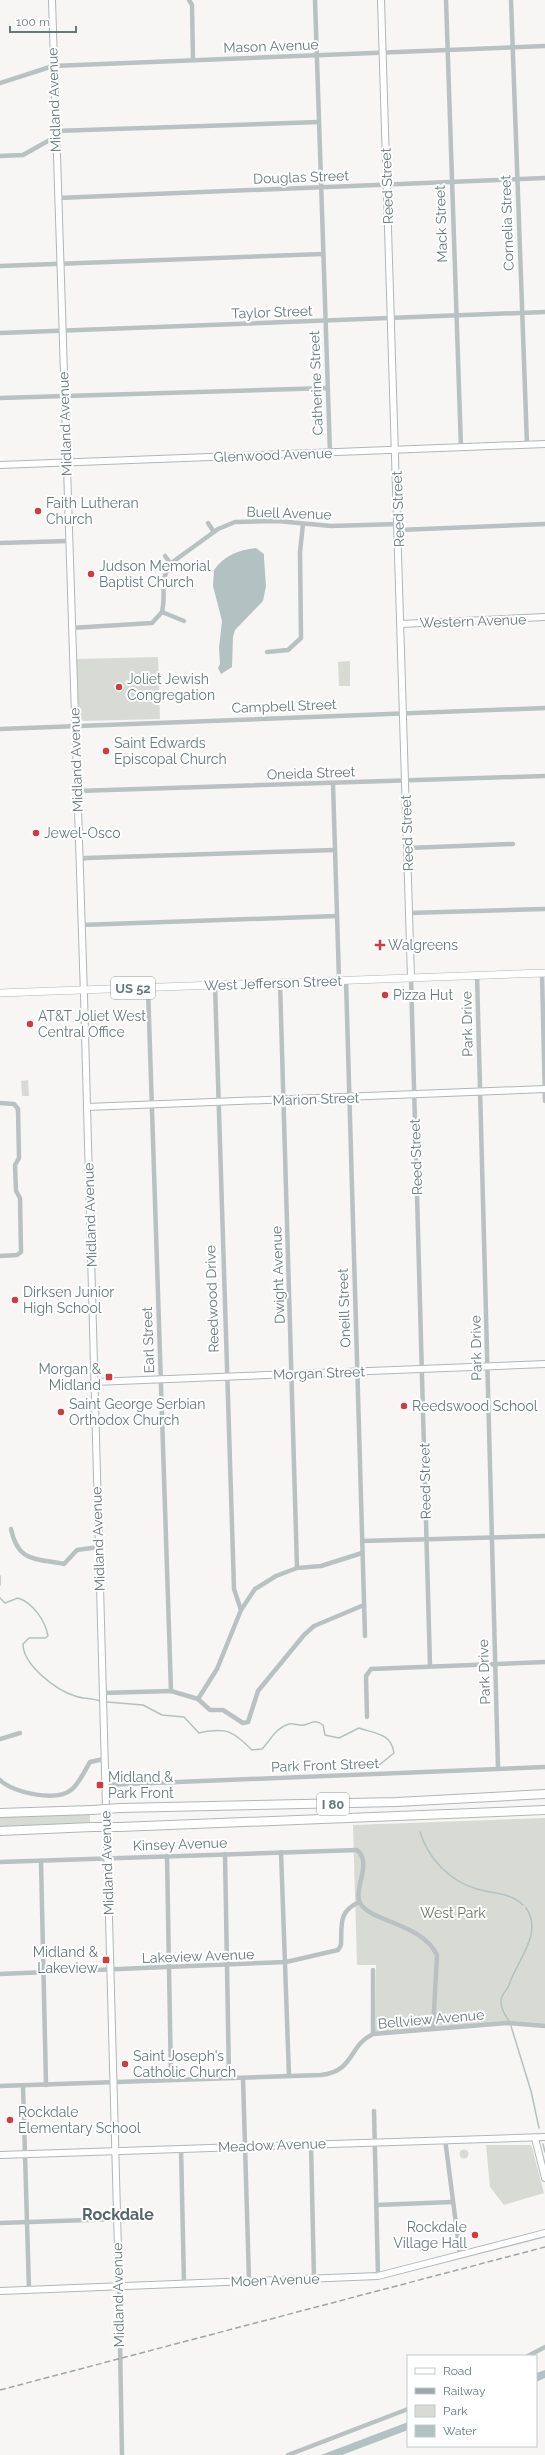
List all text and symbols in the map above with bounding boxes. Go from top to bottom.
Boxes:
scale bar [10,8,76,34]
text: 100 m [16,15,50,29]
street label: Mason Avenue [223,36,319,56]
street label: Midland Avenue [44,47,64,153]
street label: Reed Street [378,147,396,224]
street label: Douglas Street [253,167,350,187]
street label: Cornelia Street [497,174,517,271]
street label: Mack Street [432,185,450,263]
street label: Taylor Street [231,303,313,321]
street label: Catherine Street [306,330,326,436]
street label: Midland Avenue [55,371,75,477]
street label: Glenwood Avenue [213,445,333,465]
street label: Reed Street [389,470,407,547]
place label: Faith Lutheran Church [46,495,139,527]
street label: Buell Avenue [246,504,332,522]
marker: Faith Lutheran Church [33,506,43,516]
place label: Judson Memorial Baptist Church [99,558,211,590]
marker: Judson Memorial Baptist Church [86,569,96,579]
street label: Western Avenue [419,611,527,631]
place label: Joliet Jewish Congregation [127,671,215,703]
marker: Joliet Jewish Congregation [114,682,124,692]
street label: Campbell Street [231,696,337,716]
street label: Midland Avenue [66,707,86,813]
place label: Saint Edwards Episcopal Church [114,735,227,767]
marker: Saint Edwards Episcopal Church [101,746,111,756]
street label: Oneida Street [266,763,356,783]
street label: Reed Street [398,794,416,871]
place label: Jewel-Osco [44,825,121,841]
marker: Jewel-Osco [31,828,41,838]
place label: Walgreens [388,937,458,953]
marker: Walgreens [375,940,385,950]
street label: West Jefferson Street [204,973,343,993]
road number: US 52 [111,977,155,999]
place label: Pizza Hut [393,987,453,1003]
marker: Pizza Hut [380,990,390,1000]
street label: Park Drive [458,991,476,1057]
place label: AT&T Joliet West Central Office [38,1008,146,1040]
marker: AT&T Joliet West Central Office [25,1019,35,1029]
street label: Marion Street [272,1089,360,1109]
street label: Reed Street [407,1118,425,1195]
street label: Midland Avenue [80,1162,100,1268]
street label: Dwight Avenue [268,1226,288,1324]
street label: Reedwood Drive [202,1245,222,1353]
street label: Oneill Street [335,1268,353,1348]
place label: Dirksen Junior High School [23,1284,114,1316]
marker: Dirksen Junior High School [10,1295,20,1305]
street label: Earl Street [139,1306,157,1374]
street label: Park Drive [467,1315,485,1381]
place label: Morgan & Midland [38,1361,102,1393]
street label: Morgan Street [273,1363,366,1383]
marker: Morgan & Midland [104,1372,114,1382]
place label: Saint George Serbian Orthodox Church [69,1396,205,1428]
place label: Reedswood School [412,1398,538,1414]
marker: Reedswood School [399,1401,409,1411]
marker: Saint George Serbian Orthodox Church [56,1407,66,1417]
street label: Reed Street [416,1442,434,1519]
street label: Midland Avenue [88,1486,108,1592]
street label: Park Drive [475,1639,493,1705]
street label: Park Front Street [271,1755,380,1775]
place label: Midland & Park Front [108,1769,174,1801]
marker: Midland & Park Front [95,1780,105,1790]
road number: I 80 [317,1793,349,1815]
street label: Midland Avenue [97,1810,117,1916]
street label: Kinsey Avenue [133,1834,227,1854]
park label: West Park [420,1905,486,1921]
place label: Midland & Lakeview [33,1944,99,1976]
street label: Lakeview Avenue [141,1946,255,1966]
marker: Midland & Lakeview [101,1955,111,1965]
street label: Bellview Avenue [377,2006,485,2032]
place label: Saint Joseph's Catholic Church [133,2048,236,2080]
marker: Saint Joseph's Catholic Church [120,2059,130,2069]
place label: Rockdale Elementary School [18,2104,141,2136]
marker: Rockdale Elementary School [5,2115,15,2125]
street label: Meadow Avenue [218,2135,326,2155]
district label: Rockdale [82,2205,154,2224]
place label: Rockdale Village Hall [393,2219,467,2251]
marker: Rockdale Village Hall [470,2230,480,2240]
street label: Midland Avenue [109,2243,127,2347]
street label: Moen Avenue [230,2270,320,2290]
legend [407,2355,537,2447]
text: Road [443,2364,472,2378]
text: Railway [443,2384,486,2398]
text: Park [443,2404,468,2418]
text: Water [443,2424,477,2438]

